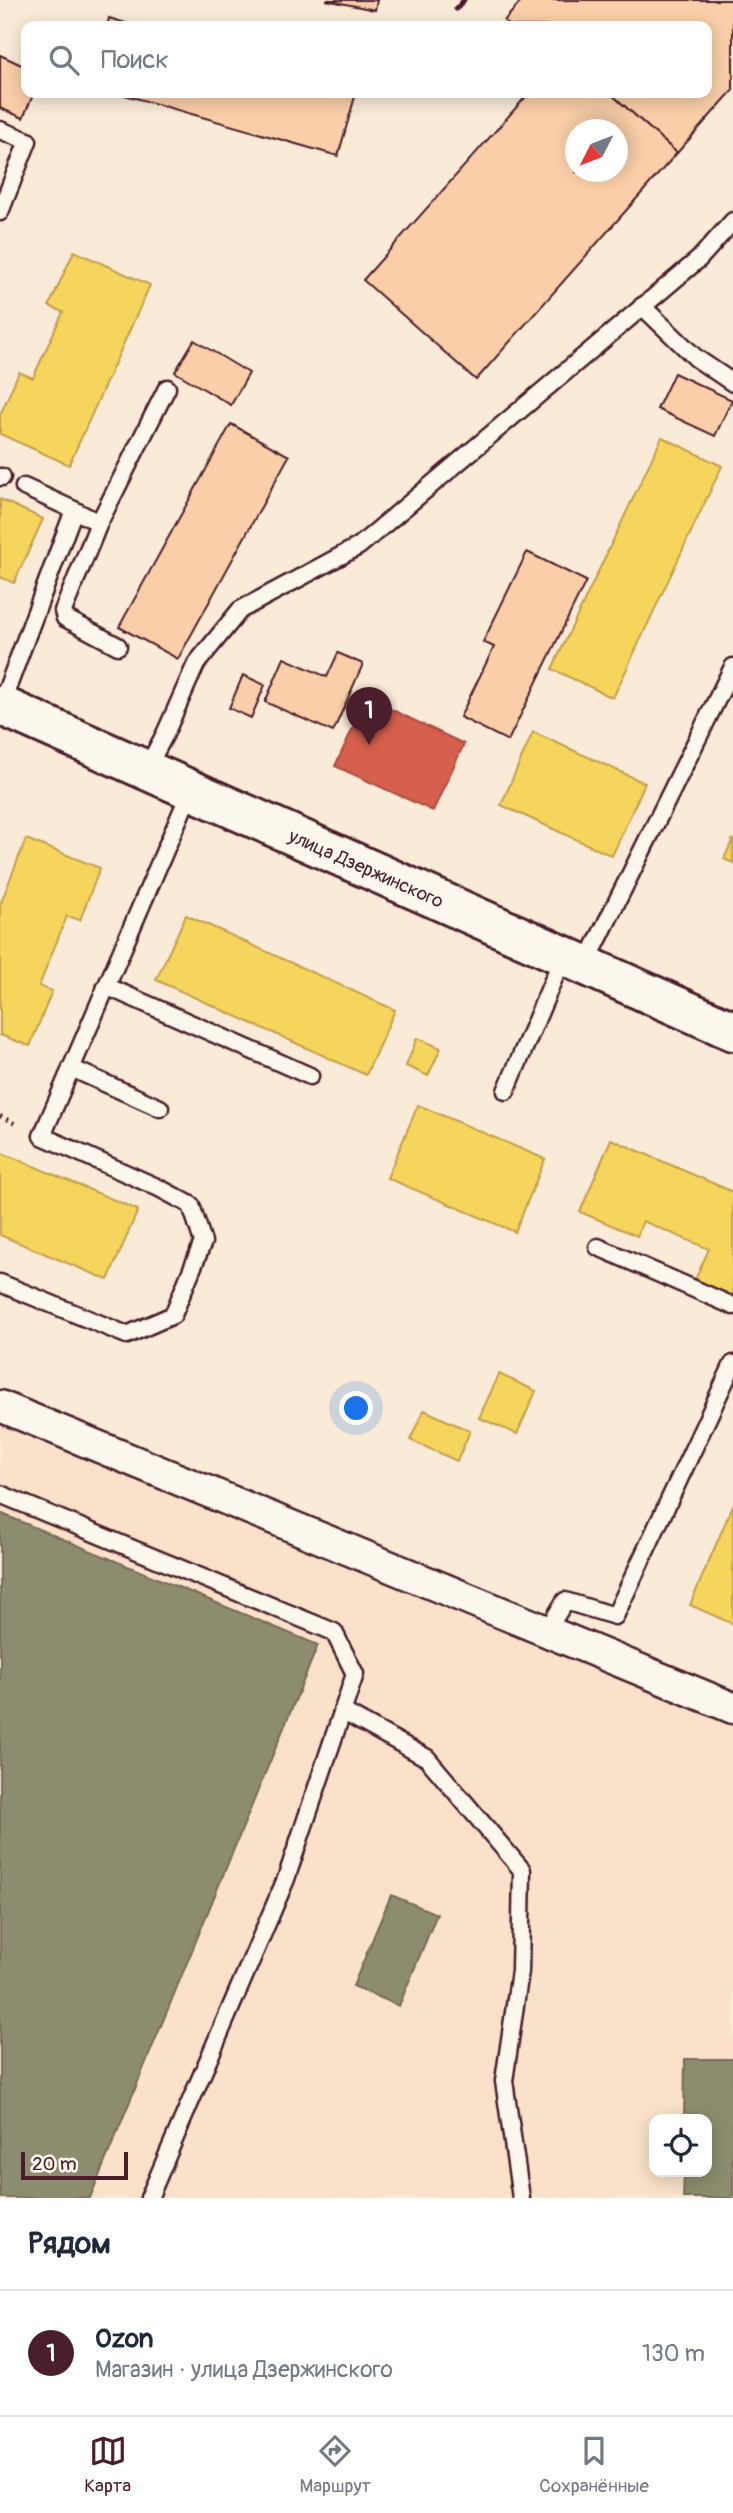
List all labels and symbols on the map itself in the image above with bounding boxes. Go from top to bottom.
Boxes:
north arrow [565,119,628,182]
pin: 1 [346,687,392,745]
street label: улица Дзержинского [284,824,447,914]
your location [339,1391,373,1425]
scale bar [21,2149,128,2181]

